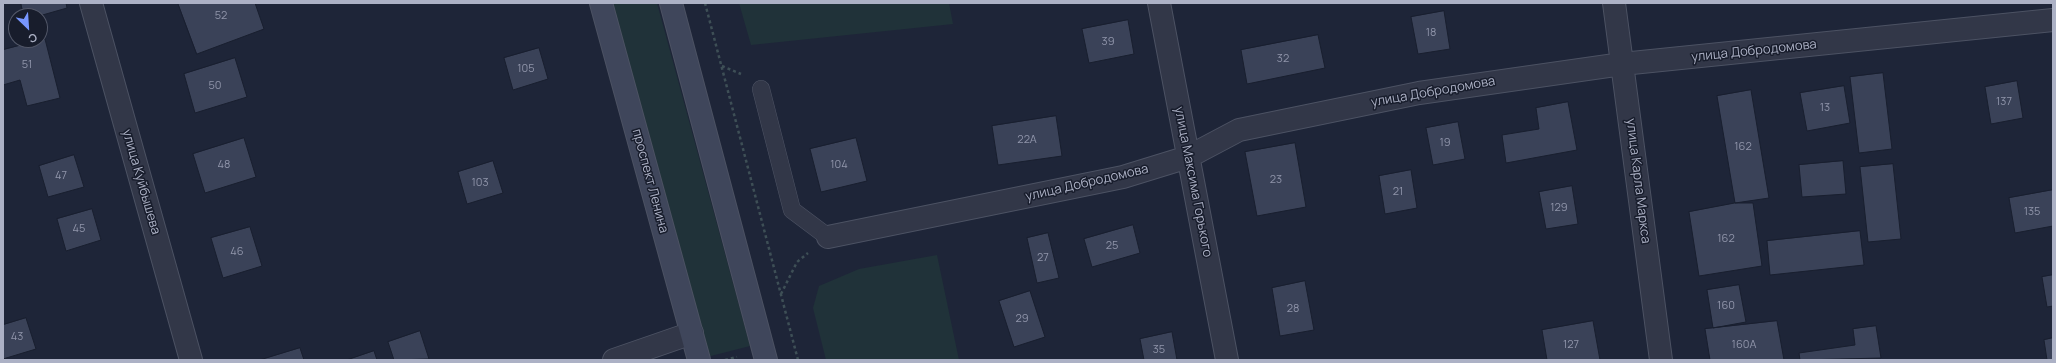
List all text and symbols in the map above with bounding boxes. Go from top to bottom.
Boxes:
north arrow [8,8,48,48]
house number: 52 [215,9,227,23]
house number: 18 [1426,26,1436,40]
text: С [26,30,40,47]
house number: 39 [1102,35,1114,49]
street label: улица Добродомова [1691,37,1817,65]
house number: 32 [1277,52,1289,66]
house number: 51 [22,58,32,72]
house number: 105 [517,62,535,76]
street label: улица Добродомова [1370,73,1496,111]
house number: 50 [208,79,222,93]
house number: 137 [1996,95,2012,109]
house number: 13 [1820,101,1830,115]
street label: улица Максима Горького [1171,105,1215,259]
street label: улица Карла Маркса [1623,118,1653,244]
street label: проспект Ленина [629,127,671,235]
street label: улица Куйбышева [119,128,163,236]
house number: 22А [1017,133,1037,147]
house number: 19 [1439,136,1451,150]
house number: 162 [1734,140,1752,154]
house number: 48 [218,158,230,172]
house number: 104 [830,158,848,172]
street label: улица Добродомова [1024,161,1150,205]
house number: 47 [55,169,67,183]
house number: 23 [1270,173,1282,187]
house number: 103 [471,176,489,190]
house number: 21 [1393,185,1403,199]
house number: 129 [1550,201,1568,215]
house number: 135 [2024,205,2040,219]
house number: 45 [73,222,85,236]
house number: 162 [1717,232,1735,246]
house number: 25 [1106,239,1118,253]
house number: 46 [230,245,244,259]
house number: 27 [1037,251,1049,265]
house number: 160 [1717,299,1735,313]
house number: 28 [1287,302,1299,316]
house number: 29 [1015,312,1029,326]
house number: 43 [11,330,23,344]
house number: 127 [1563,338,1579,352]
house number: 160А [1732,338,1756,352]
house number: 35 [1153,343,1165,357]

